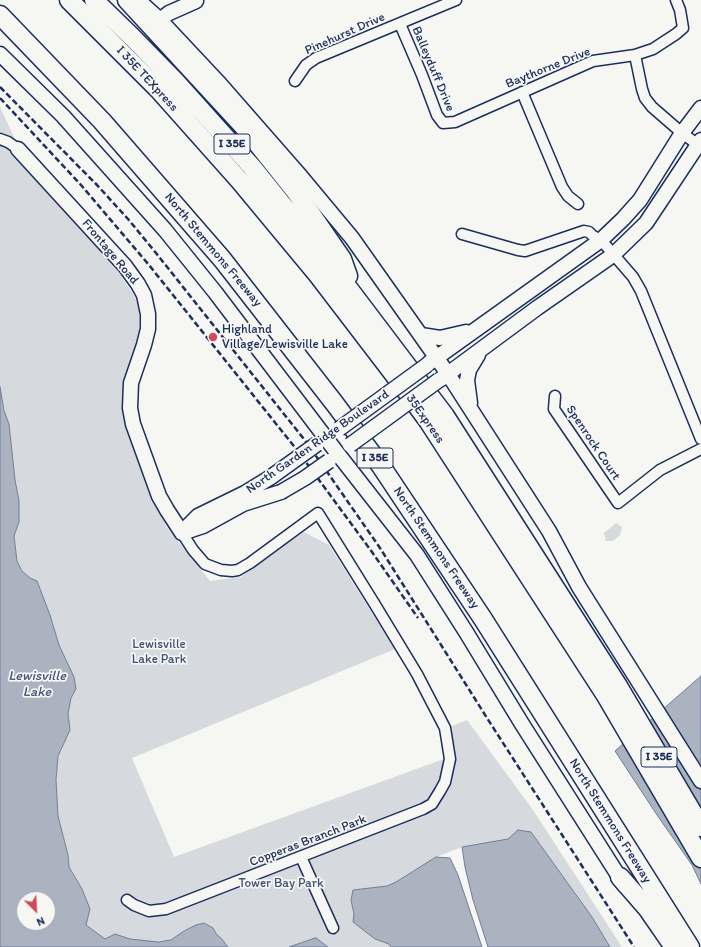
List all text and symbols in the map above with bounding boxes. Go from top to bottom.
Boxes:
street label: Pinehurst Drive [302,9,388,59]
street label: Balleyduff Drive [408,24,458,114]
street label: I 35E TEXpress [113,43,181,115]
street label: Baythorne Drive [503,44,593,92]
road number: I 35E [214,134,250,154]
street label: North Stemmons Freeway [161,190,265,310]
street label: Frontage Road [78,216,142,288]
place label: Highland Village/Lewisville Lake [222,322,348,353]
marker: Highland Village/Lewisville Lake [207,331,219,343]
street label: North Garden Ridge Boulevard [244,387,392,497]
street label: 35Express [402,391,448,447]
street label: Spenrock Court [562,403,624,483]
road number: I 35E [357,448,393,468]
street label: North Stemmons Freeway [389,484,483,612]
park label: Lewisville Lake Park [132,637,186,668]
water label: Lewisville Lake [8,668,66,700]
road number: I 35E [641,747,677,767]
street label: North Stemmons Freeway [565,756,655,886]
street label: Copperas Branch Park [247,812,369,870]
park label: Tower Bay Park [238,876,324,892]
north arrow [16,891,56,931]
text: N [35,914,47,929]

